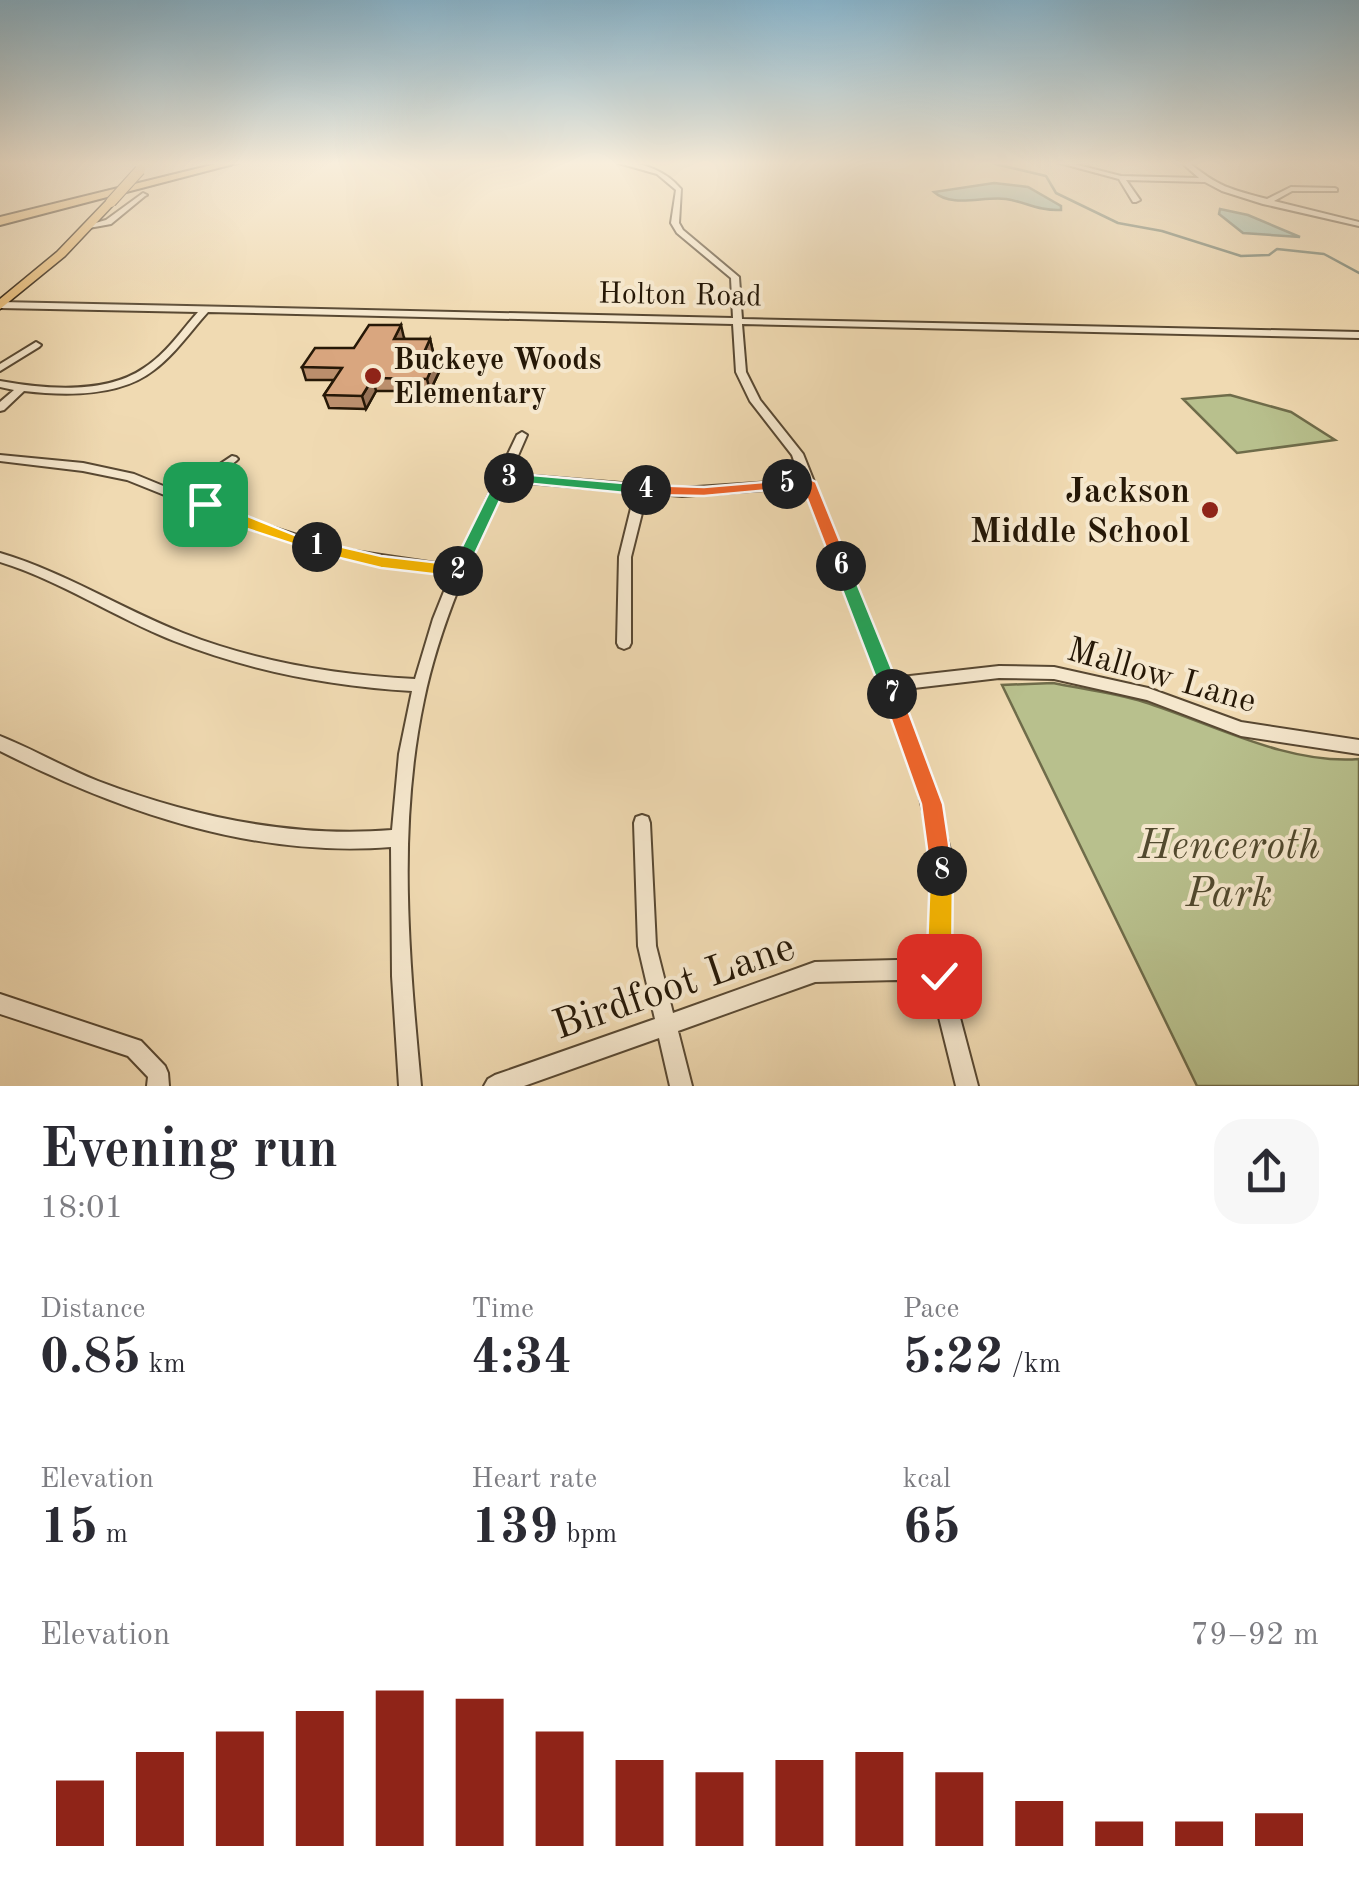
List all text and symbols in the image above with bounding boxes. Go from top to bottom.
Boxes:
street label: Holton Road [598,280,762,312]
place label: Buckeye Woods Elementary [393,346,601,410]
marker: Buckeye Woods Elementary [362,365,384,387]
pin: 3 [484,453,534,503]
pin: 5 [762,459,812,509]
pin [163,462,248,547]
text: 3 [501,464,517,492]
pin: 4 [621,465,671,515]
text: 5 [779,470,795,498]
place label: Jackson Middle School [970,475,1190,550]
text: 4 [638,476,654,504]
icon: arrive [178,477,233,532]
marker: Jackson Middle School [1199,499,1221,521]
pin: 1 [292,522,342,572]
text: 1 [309,533,325,561]
pin: 6 [816,541,866,591]
pin: 2 [433,546,483,596]
text: 6 [833,552,849,580]
text: 2 [450,557,466,585]
street label: Mallow Lane [1063,633,1260,720]
pin: 7 [867,669,917,719]
text: 7 [884,680,900,708]
park label: Henceroth Park [1137,826,1320,916]
pin: 8 [917,846,967,896]
text: 8 [934,857,950,885]
street label: Birdfoot Lane [548,927,800,1049]
pin [897,934,982,1019]
icon: check [912,949,967,1004]
button: share [1214,1119,1319,1224]
text: Evening run [40,1124,338,1179]
text: 18:01 [40,1193,123,1225]
text: Distance [40,1296,145,1324]
text: Time [471,1296,534,1324]
text: Pace [903,1296,959,1324]
text: 0.85 [40,1334,141,1384]
text: 4:34 [471,1334,572,1384]
text: 5:22 [903,1334,1004,1384]
text: km [141,1351,186,1379]
text: /km [1004,1351,1061,1379]
text: Elevation [40,1466,154,1494]
text: Heart rate [471,1466,597,1494]
text: kcal [903,1466,951,1494]
text: 15 [40,1504,98,1554]
text: 139 [471,1504,558,1554]
text: 65 [903,1504,961,1554]
text: m [98,1521,128,1549]
text: bpm [558,1521,617,1549]
text: Elevation [40,1620,170,1652]
text: 79–92 m [1191,1620,1319,1652]

